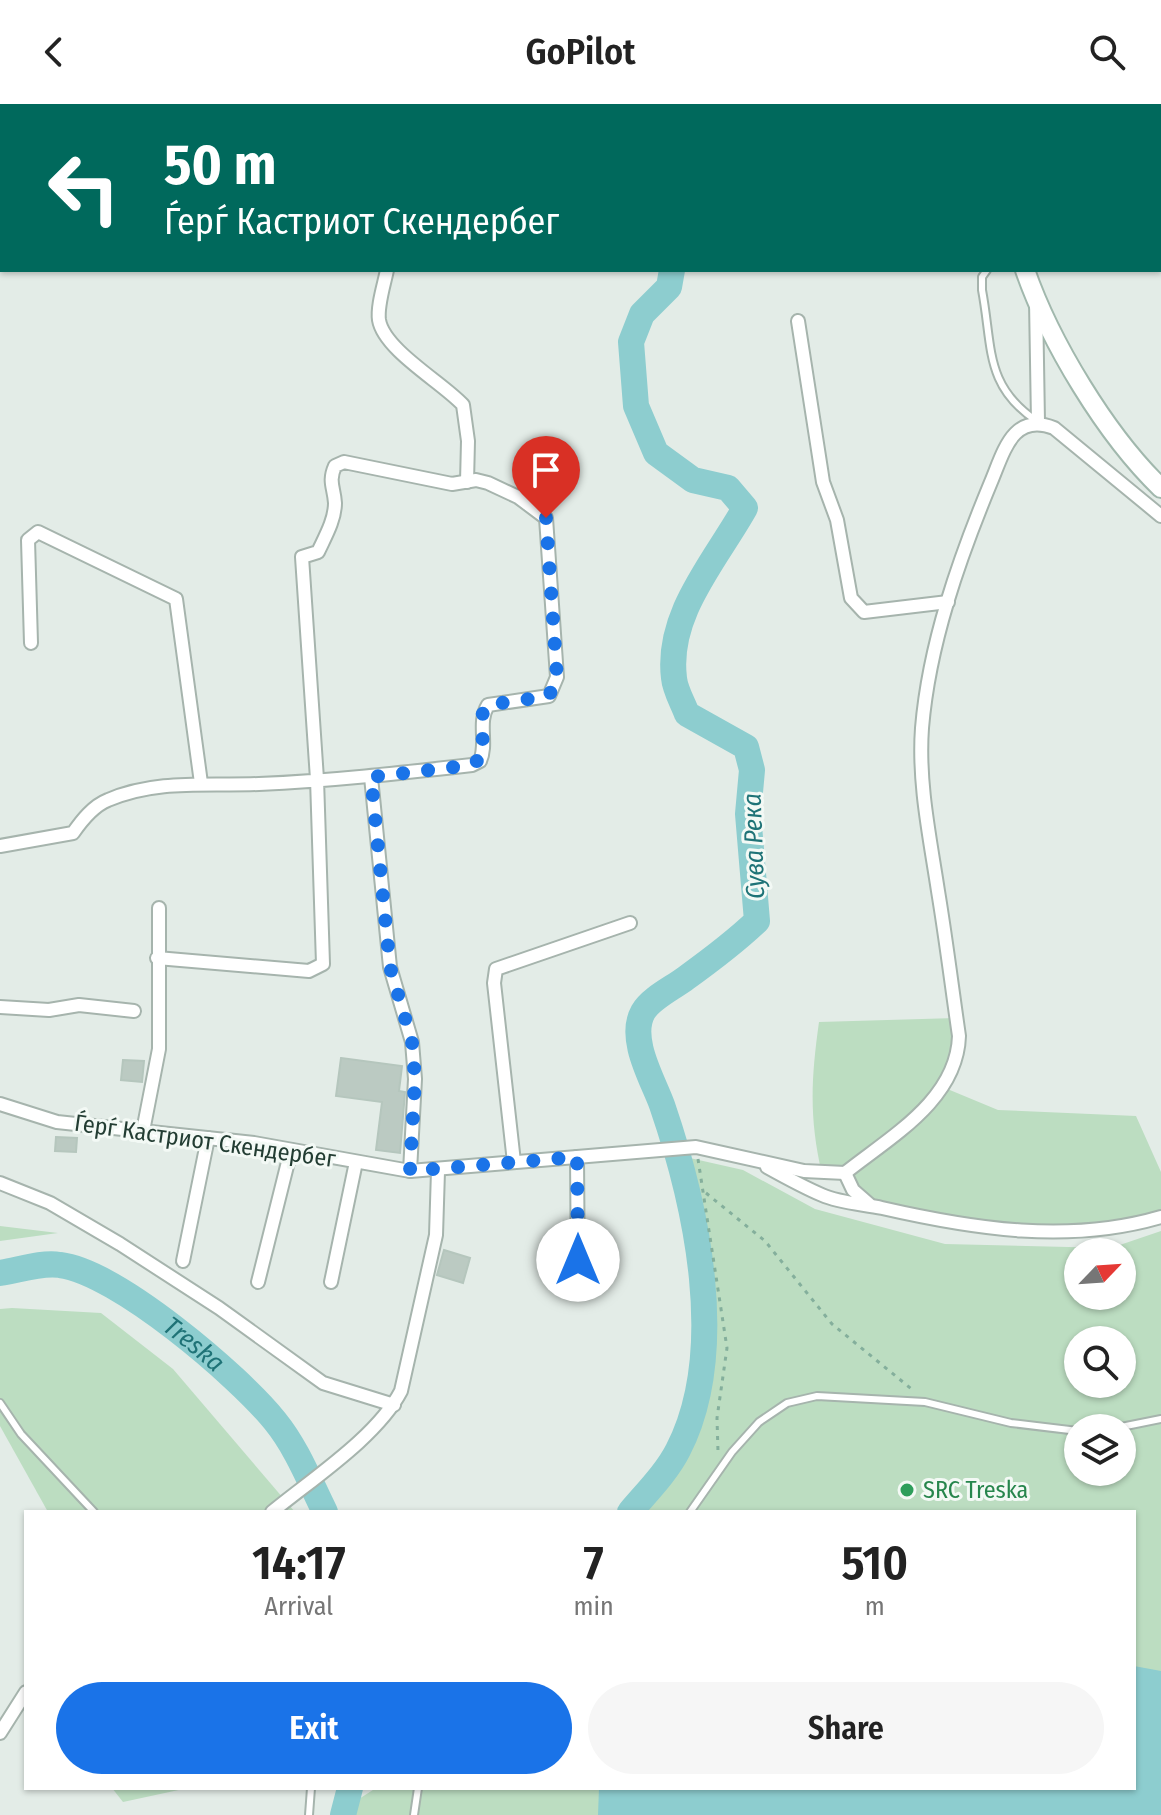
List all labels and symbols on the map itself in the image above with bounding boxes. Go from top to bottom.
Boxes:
pin [512,436,580,518]
water label: Сува Река [737,792,771,900]
street label: Ѓерѓ Кастриот Скендербег [73,1108,338,1173]
position arrow [536,1218,620,1302]
north arrow [1064,1238,1136,1310]
water label: Treska [158,1310,231,1378]
place label: SRC Treska [923,1476,1028,1504]
marker: SRC Treska [898,1481,916,1499]

